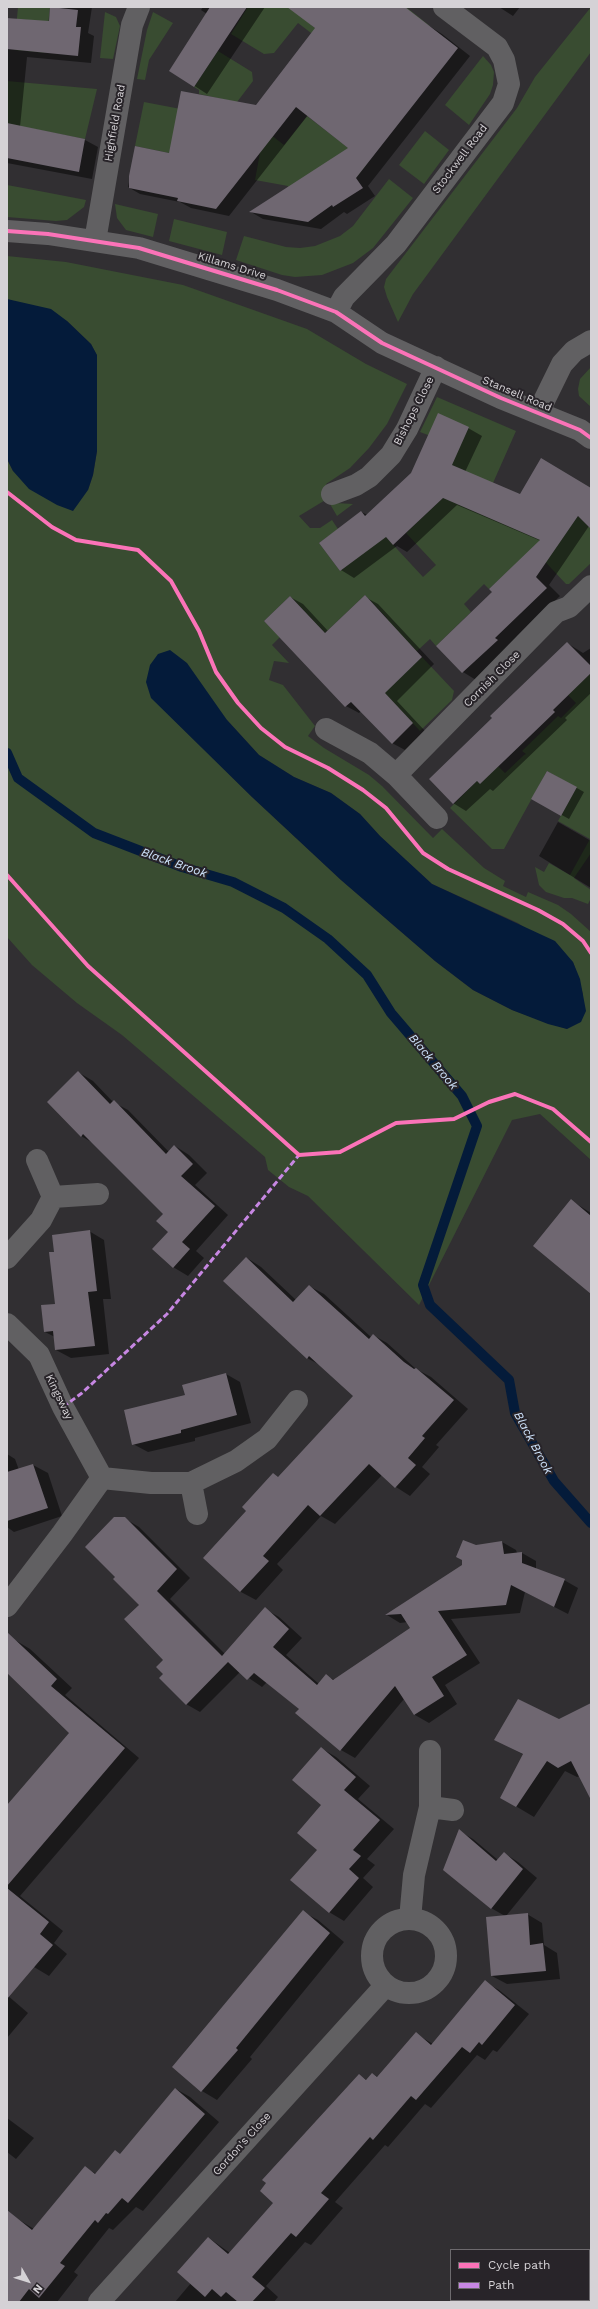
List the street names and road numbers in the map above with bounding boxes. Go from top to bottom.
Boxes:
street label: Highfield Road [102,83,128,163]
street label: Stockwell Road [430,122,490,196]
street label: Killams Drive [196,249,268,283]
street label: Stansell Road [480,373,554,415]
street label: Bishops Close [391,374,437,448]
street label: Cornish Close [461,648,523,710]
street label: Kingsway [42,1372,76,1422]
street label: Gordon's Close [210,2110,274,2178]

